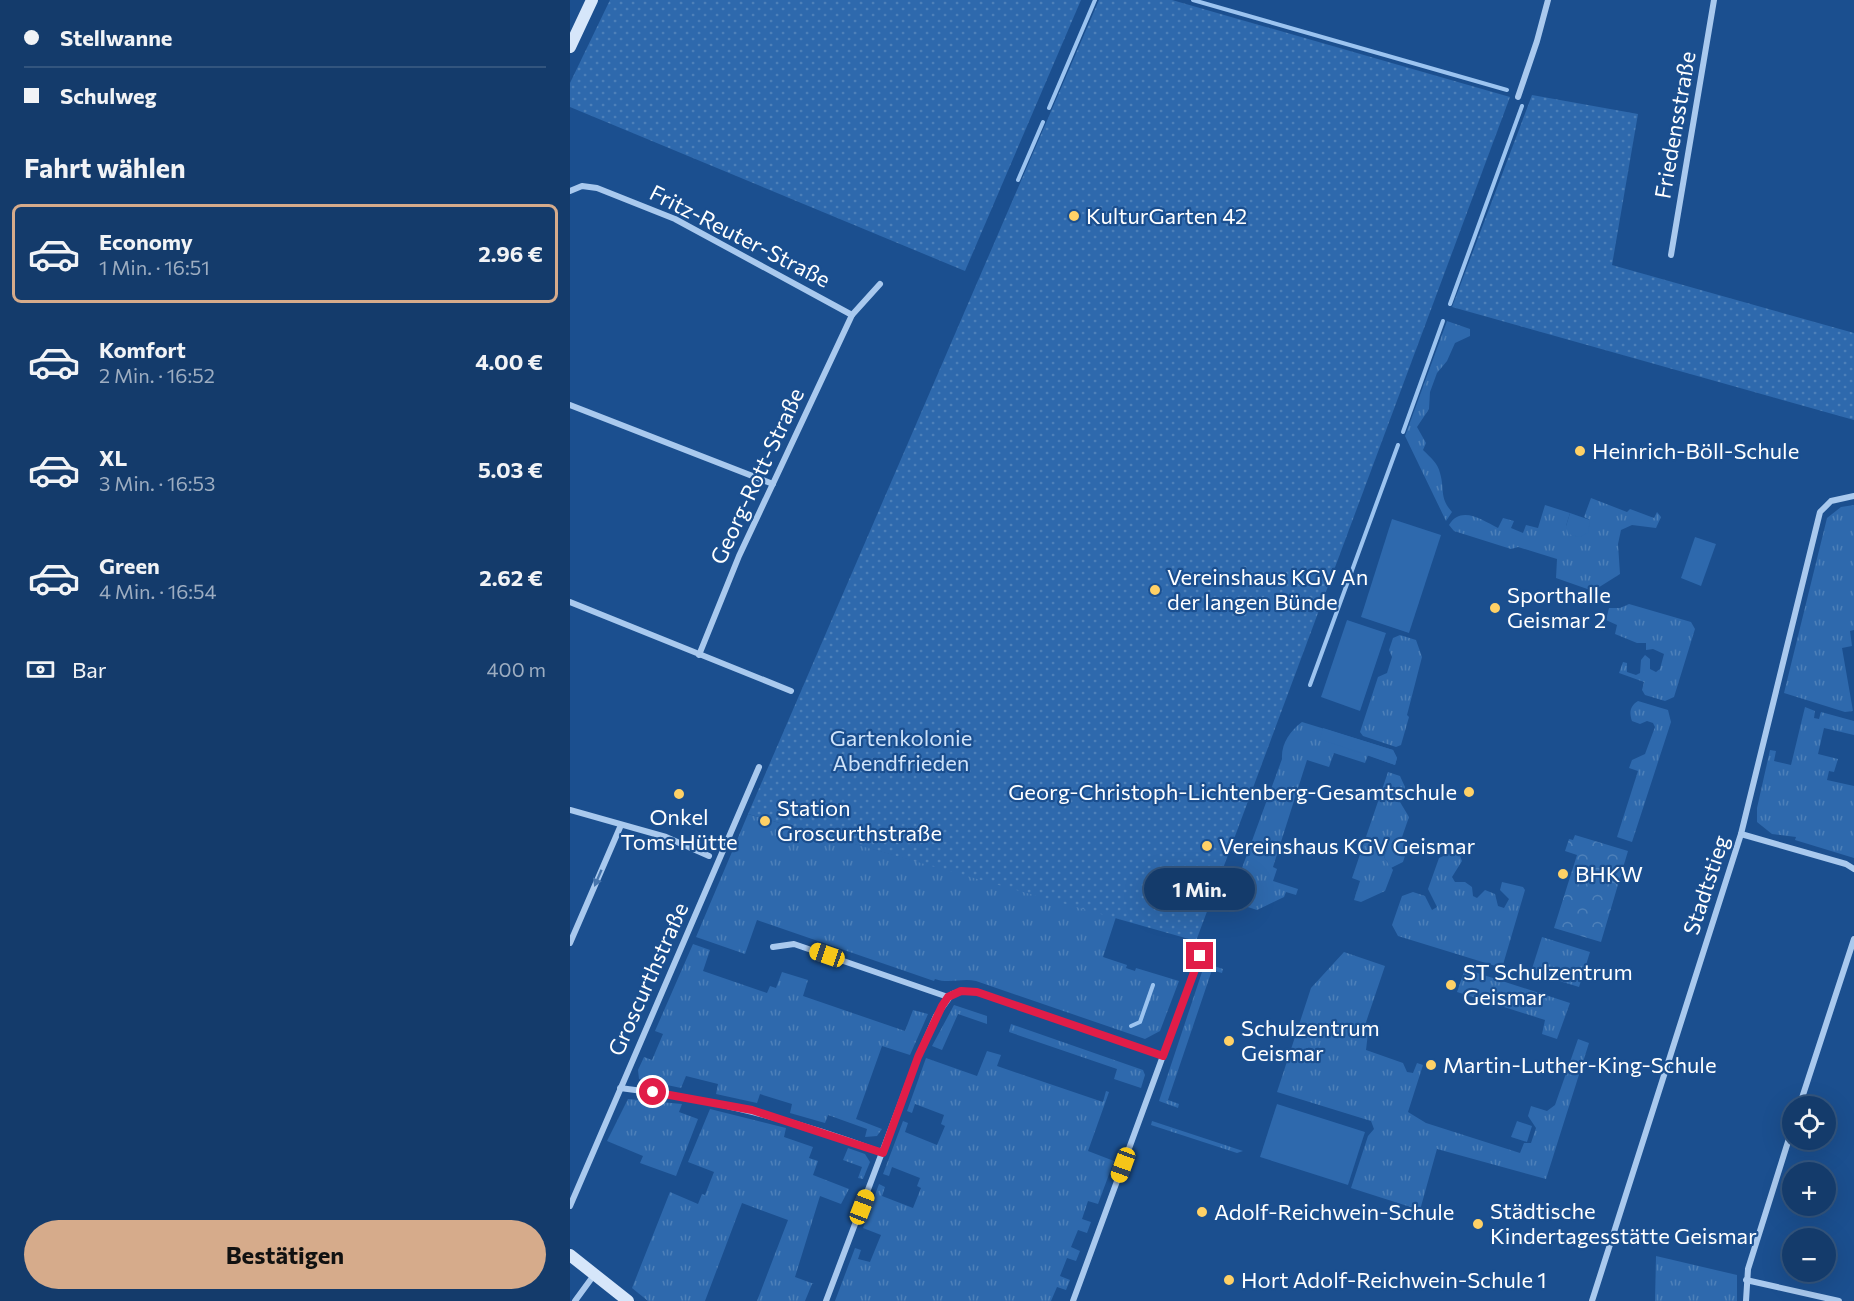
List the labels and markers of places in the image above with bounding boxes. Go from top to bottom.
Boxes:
place label: KulturGarten 42 [1086,202,1247,229]
marker: KulturGarten 42 [1067,209,1081,223]
place label: Heinrich-Böll-Schule [1592,437,1799,464]
marker: Heinrich-Böll-Schule [1573,444,1587,458]
place label: Vereinshaus KGV An der langen Bünde [1167,563,1368,615]
place label: Sporthalle Geismar 2 [1507,581,1611,633]
marker: Vereinshaus KGV An der langen Bünde [1148,583,1162,597]
marker: Sporthalle Geismar 2 [1488,601,1502,615]
place label: Georg-Christoph-Lichtenberg-Gesamtschule [1008,778,1457,805]
marker: Georg-Christoph-Lichtenberg-Gesamtschule [1462,785,1476,799]
marker: Onkel Toms Hütte [672,787,686,801]
place label: Station Groscurthstraße [777,794,942,846]
place label: Onkel Toms Hütte [620,803,738,855]
marker: Station Groscurthstraße [758,814,772,828]
place label: Vereinshaus KGV Geismar [1219,832,1476,859]
marker: Vereinshaus KGV Geismar [1200,839,1214,853]
place label: BHKW [1575,860,1643,887]
marker: BHKW [1556,867,1570,881]
place label: ST Schulzentrum Geismar [1463,958,1633,1010]
marker: ST Schulzentrum Geismar [1444,978,1458,992]
place label: Schulzentrum Geismar [1241,1014,1380,1066]
marker: Schulzentrum Geismar [1222,1034,1236,1048]
place label: Martin-Luther-King-Schule [1443,1051,1717,1078]
marker: Martin-Luther-King-Schule [1424,1058,1438,1072]
place label: Städtische Kindertagesstätte Geismar [1490,1197,1757,1249]
place label: Adolf-Reichwein-Schule [1214,1198,1454,1225]
marker: Adolf-Reichwein-Schule [1195,1205,1209,1219]
marker: Städtische Kindertagesstätte Geismar [1471,1217,1485,1231]
place label: Hort Adolf-Reichwein-Schule 1 [1241,1266,1547,1293]
marker: Hort Adolf-Reichwein-Schule 1 [1222,1273,1236,1287]

